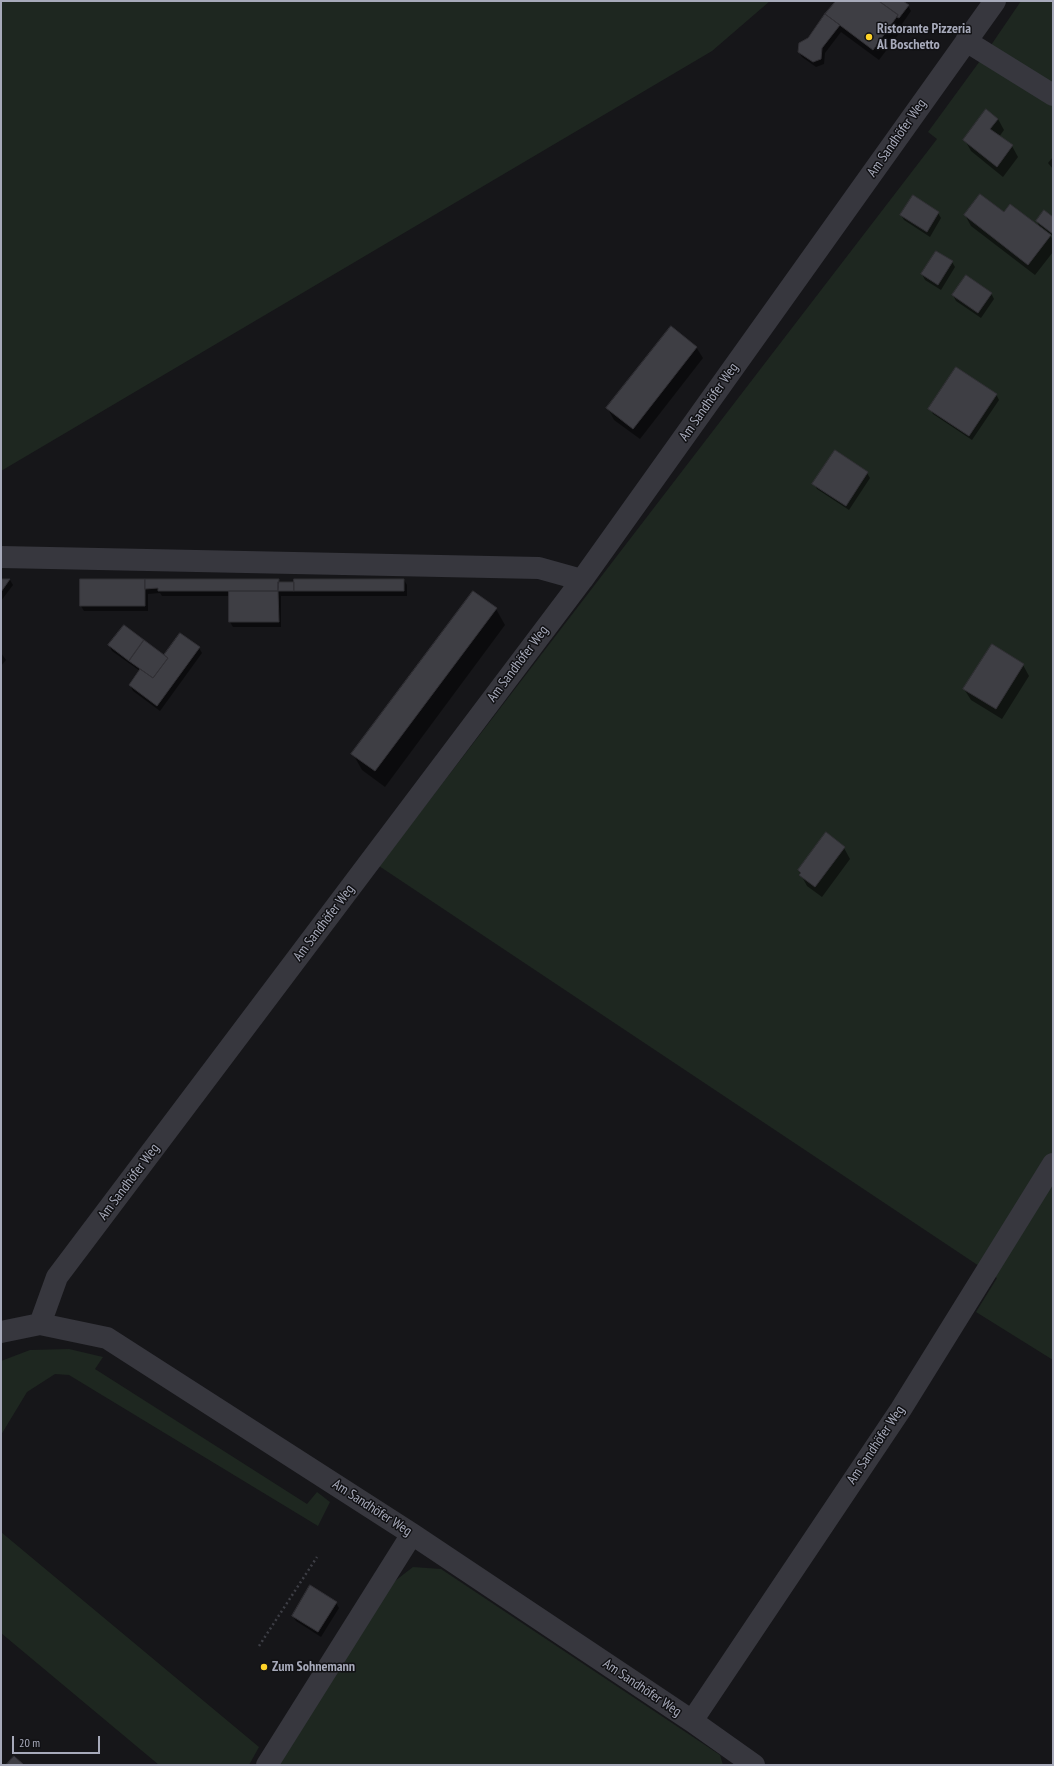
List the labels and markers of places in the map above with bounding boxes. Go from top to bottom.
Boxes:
place label: Ristorante Pizzeria Al Boschetto [877,21,971,54]
marker: Ristorante Pizzeria Al Boschetto [864,32,874,42]
place label: Zum Sohnemann [272,1659,355,1675]
marker: Zum Sohnemann [259,1662,269,1672]

